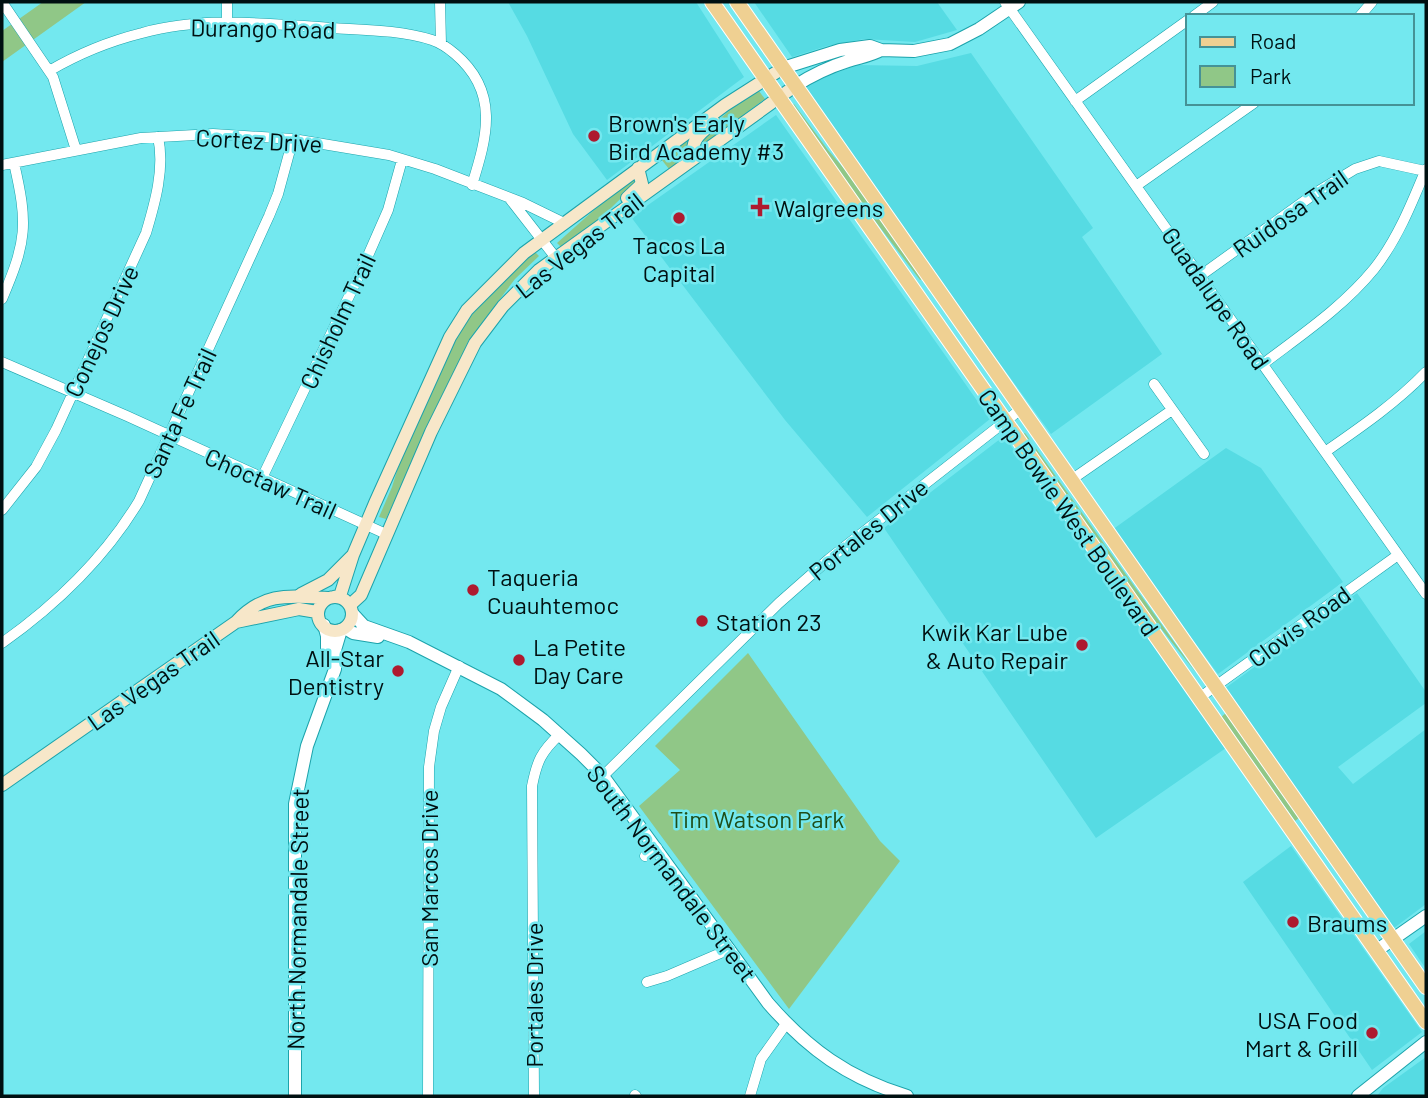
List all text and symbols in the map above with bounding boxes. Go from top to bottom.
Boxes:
street label: Durango Road [190,12,336,44]
legend [1186,14,1414,105]
text: Road [1250,28,1296,53]
text: Park [1250,63,1291,88]
place label: Brown's Early Bird Academy #3 [608,108,784,165]
street label: Cortez Drive [195,122,323,158]
marker: Brown's Early Bird Academy #3 [586,128,602,144]
street label: Ruidosa Trail [1227,163,1353,263]
street label: Las Vegas Trail [509,186,649,304]
place label: Walgreens [774,193,883,222]
marker: Walgreens [752,199,768,215]
marker: Tacos La Capital [671,210,687,226]
street label: Guadalupe Road [1156,221,1276,375]
place label: Tacos La Capital [632,230,726,287]
street label: Chisholm Trail [293,249,381,393]
street label: Conejos Drive [58,261,144,401]
street label: Santa Fe Trail [136,343,222,483]
street label: Camp Bowie West Boulevard [973,383,1165,641]
street label: Choctaw Trail [201,441,341,525]
street label: Portales Drive [803,472,933,586]
place label: Taqueria Cuauhtemoc [487,562,619,619]
street label: Clovis Road [1242,579,1356,673]
marker: Taqueria Cuauhtemoc [465,582,481,598]
place label: Station 23 [716,607,822,636]
marker: Station 23 [694,613,710,629]
place label: Kwik Kar Lube & Auto Repair [921,617,1068,674]
street label: Las Vegas Trail [81,624,225,736]
place label: La Petite Day Care [533,632,626,689]
marker: Kwik Kar Lube & Auto Repair [1074,637,1090,653]
place label: All-Star Dentistry [288,643,384,700]
marker: La Petite Day Care [511,652,527,668]
marker: All-Star Dentistry [390,663,406,679]
street label: South Normandale Street [581,759,763,987]
street label: North Normandale Street [280,788,314,1050]
street label: San Marcos Drive [414,789,443,967]
park label: Tim Watson Park [670,804,844,833]
place label: Braums [1307,908,1387,937]
marker: Braums [1285,914,1301,930]
street label: Portales Drive [519,923,548,1067]
place label: USA Food Mart & Grill [1245,1005,1358,1062]
marker: USA Food Mart & Grill [1364,1025,1380,1041]

